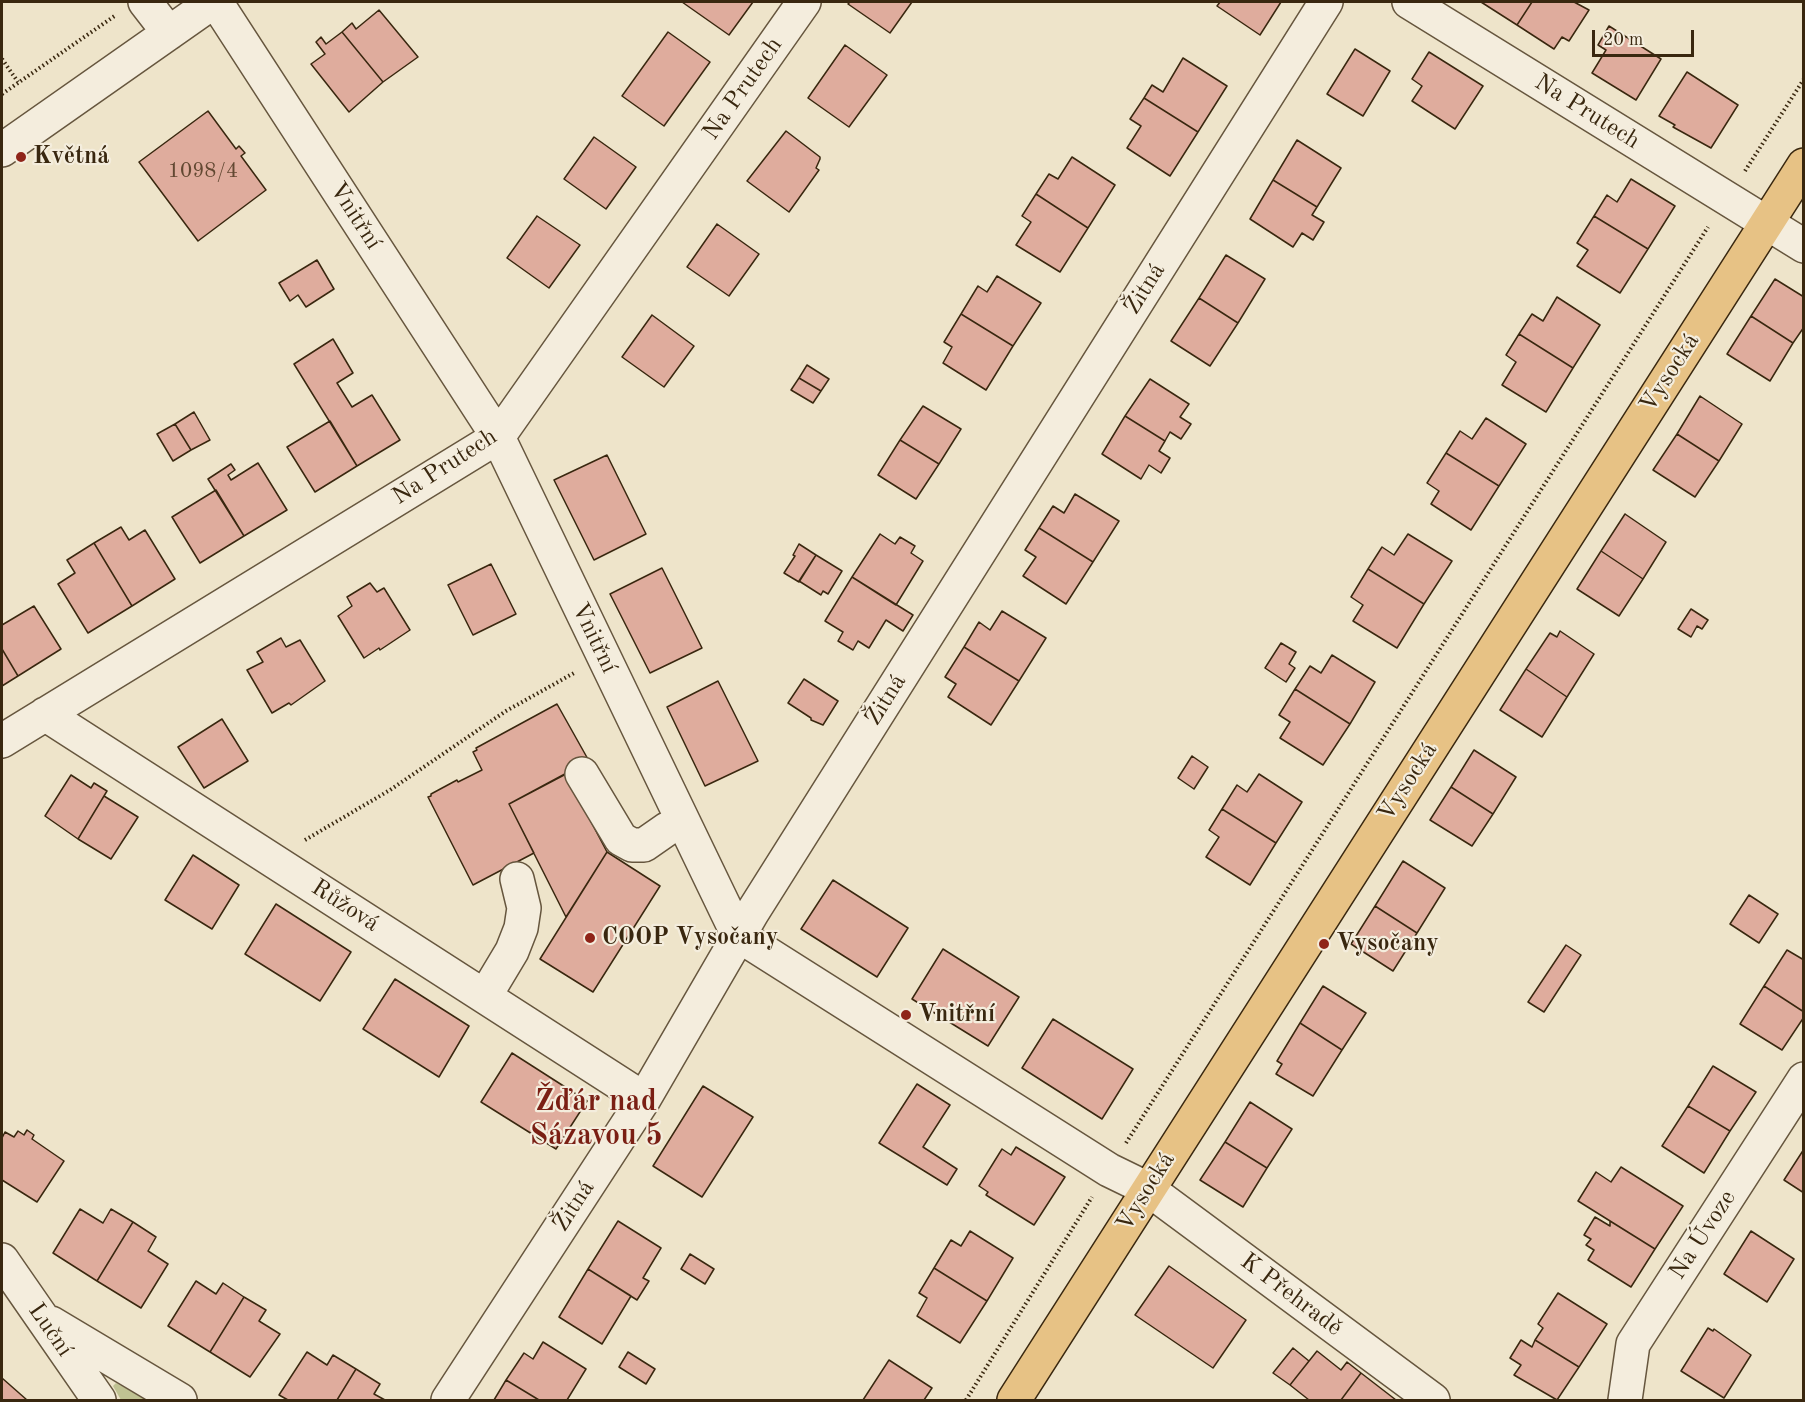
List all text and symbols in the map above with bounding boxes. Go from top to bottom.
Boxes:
scale bar [1595,18,1697,56]
text: 20 m [1603,31,1643,49]
street label: Na Prutech [697,32,789,146]
street label: Na Prutech [1529,68,1645,156]
place label: Květná [33,143,109,171]
marker: Květná [14,150,28,164]
house number: 1098/4 [168,158,238,184]
street label: Vnitřní [323,177,387,255]
street label: Žitná [1118,258,1172,320]
street label: Vysocká [1634,328,1706,418]
street label: Na Prutech [387,423,503,511]
street label: Vnitřní [565,598,623,678]
street label: Žitná [859,669,913,731]
street label: Vysocká [1372,737,1444,827]
street label: Růžová [306,873,384,939]
place label: COOP Vysočany [602,924,778,952]
place label: Vysočany [1336,930,1439,958]
marker: COOP Vysočany [583,931,597,945]
marker: Vysočany [1317,937,1331,951]
place label: Vnitřní [918,1001,995,1029]
marker: Vnitřní [899,1008,913,1022]
district label: Žďár nad Sázavou 5 [529,1084,663,1154]
street label: Vysocká [1110,1147,1182,1237]
street label: Žitná [547,1175,601,1237]
street label: Na Úvoze [1663,1185,1743,1285]
street label: K Přehradě [1234,1247,1348,1343]
street label: Luční [21,1298,79,1362]

